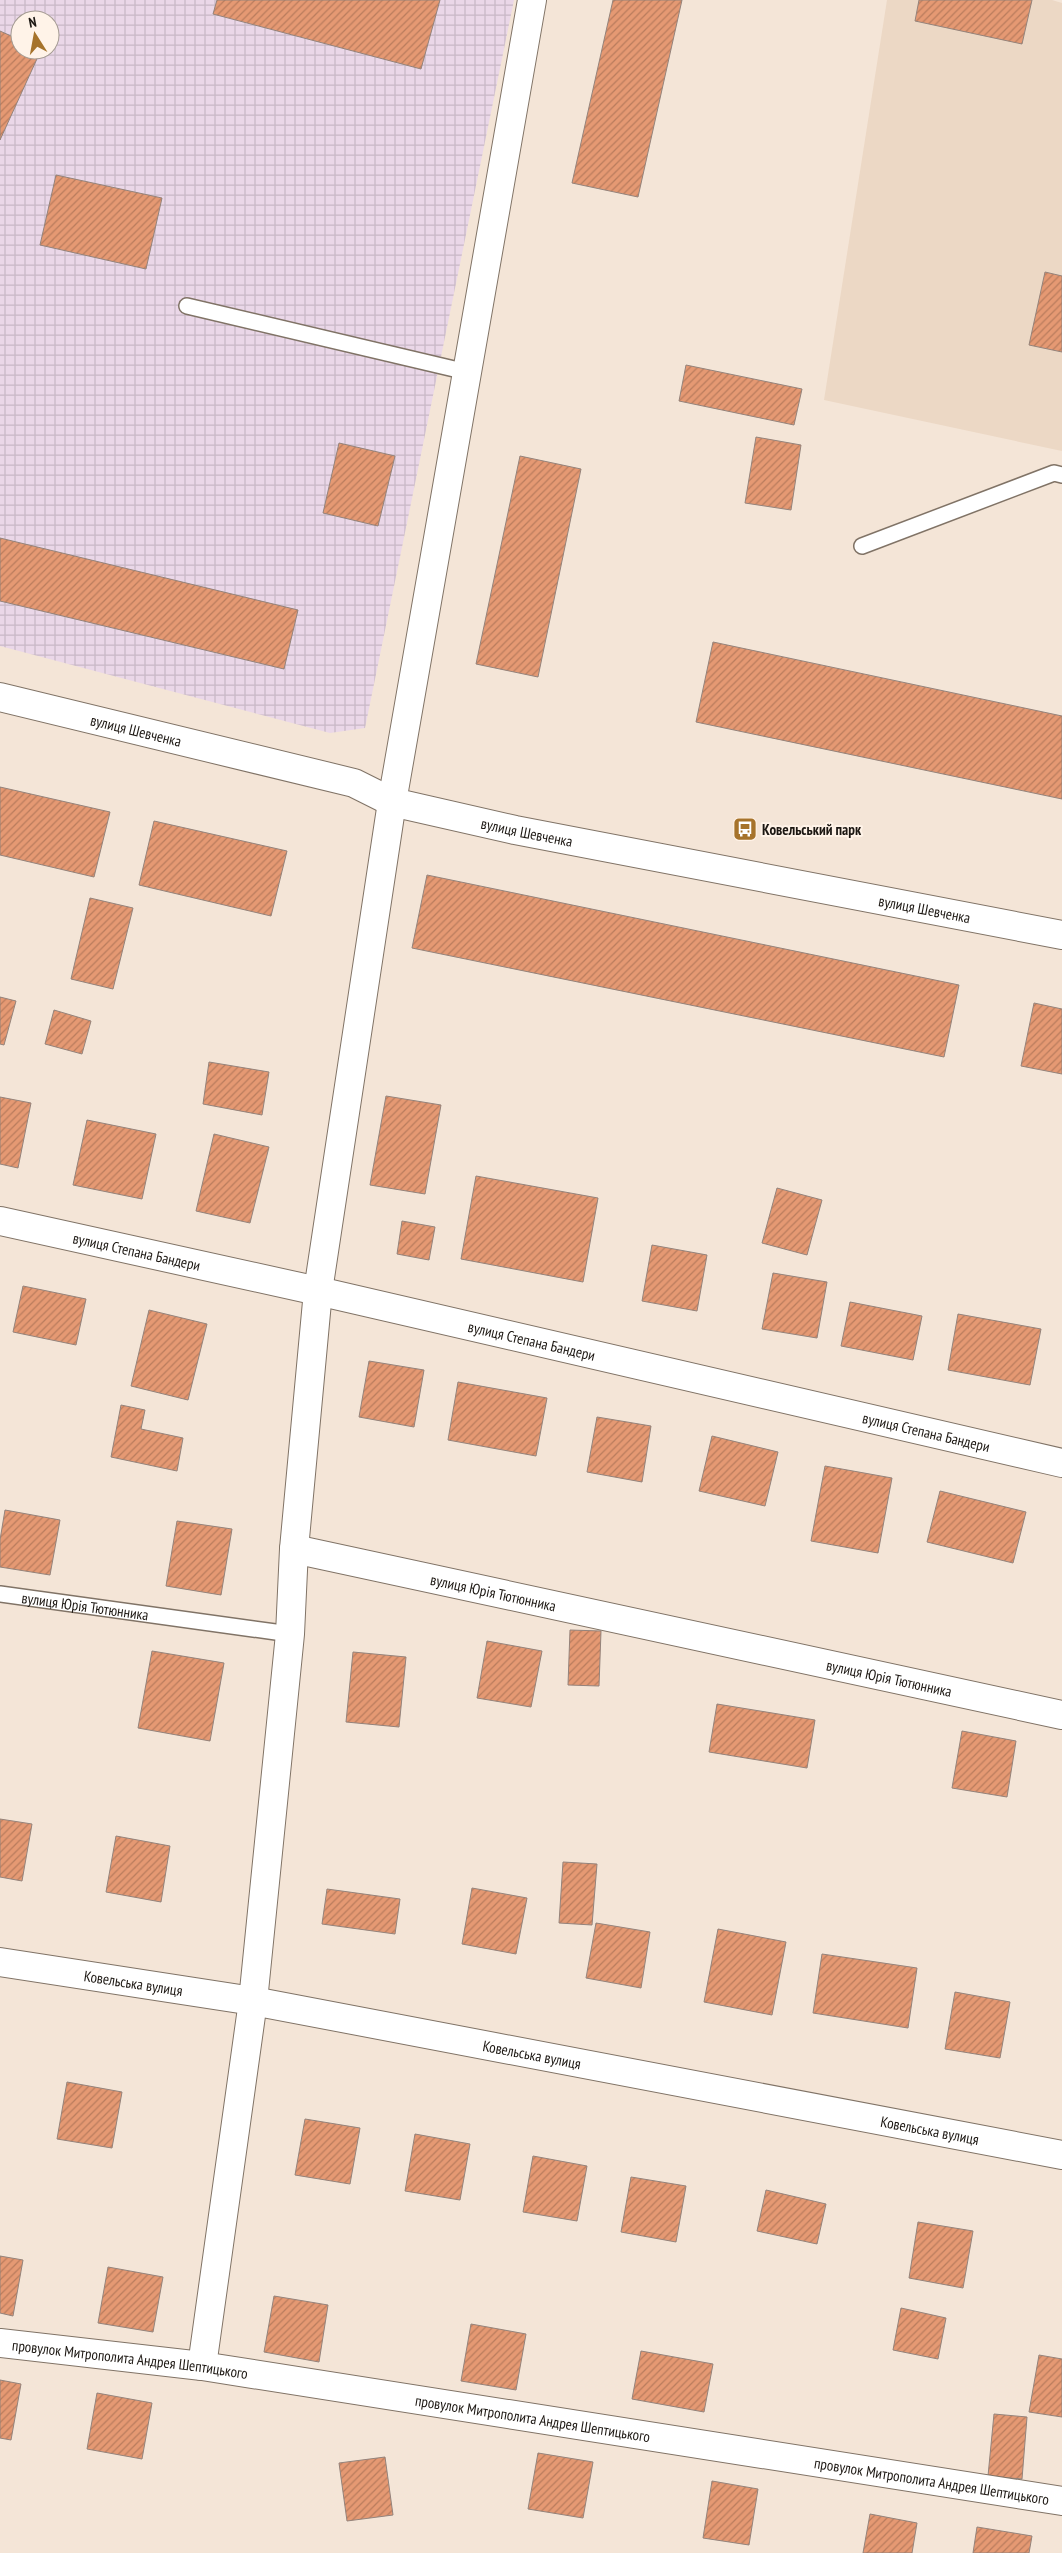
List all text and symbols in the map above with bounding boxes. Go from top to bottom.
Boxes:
north arrow [10,10,60,60]
text: N [27,13,38,32]
street label: вулиця Шевченка [89,710,184,750]
street label: вулиця Шевченка [479,813,574,850]
bus stop icon: Ковельський парк [732,816,758,842]
place label: Ковельський парк [762,820,862,839]
street label: вулиця Шевченка [877,891,972,927]
street label: вулиця Степана Бандери [71,1228,202,1274]
street label: вулиця Степана Бандери [466,1317,597,1364]
street label: вулиця Степана Бандери [861,1408,992,1456]
street label: вулиця Юрія Тютюнника [429,1569,558,1615]
street label: вулиця Юрія Тютюнника [21,1588,150,1624]
street label: вулиця Юрія Тютюнника [825,1655,954,1700]
street label: Ковельська вулиця [83,1966,184,2000]
street label: Ковельська вулиця [481,2035,583,2073]
street label: Ковельська вулиця [879,2111,981,2149]
street label: провулок Митрополита Андрея Шептицького [11,2335,249,2383]
street label: провулок Митрополита Андрея Шептицького [414,2390,651,2446]
street label: провулок Митрополита Андрея Шептицького [813,2453,1051,2508]

